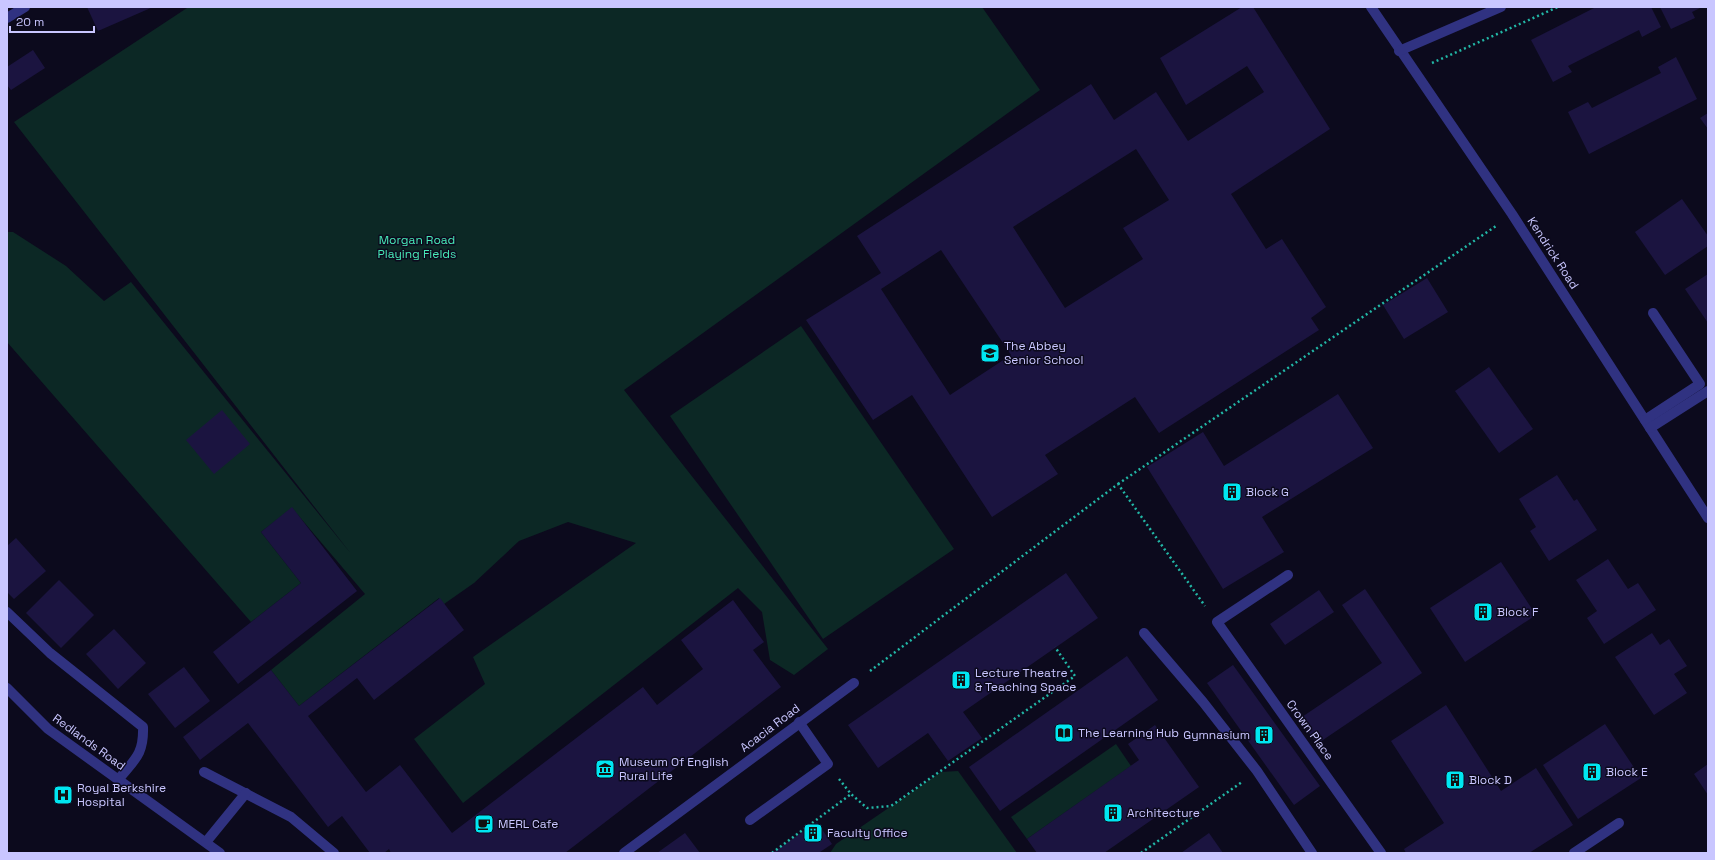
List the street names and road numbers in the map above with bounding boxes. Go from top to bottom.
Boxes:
street label: Kendrick Road [1524,214,1582,292]
street label: Crown Place [1283,697,1337,763]
street label: Acacia Road [737,700,803,756]
street label: Redlands Road [49,710,129,774]

